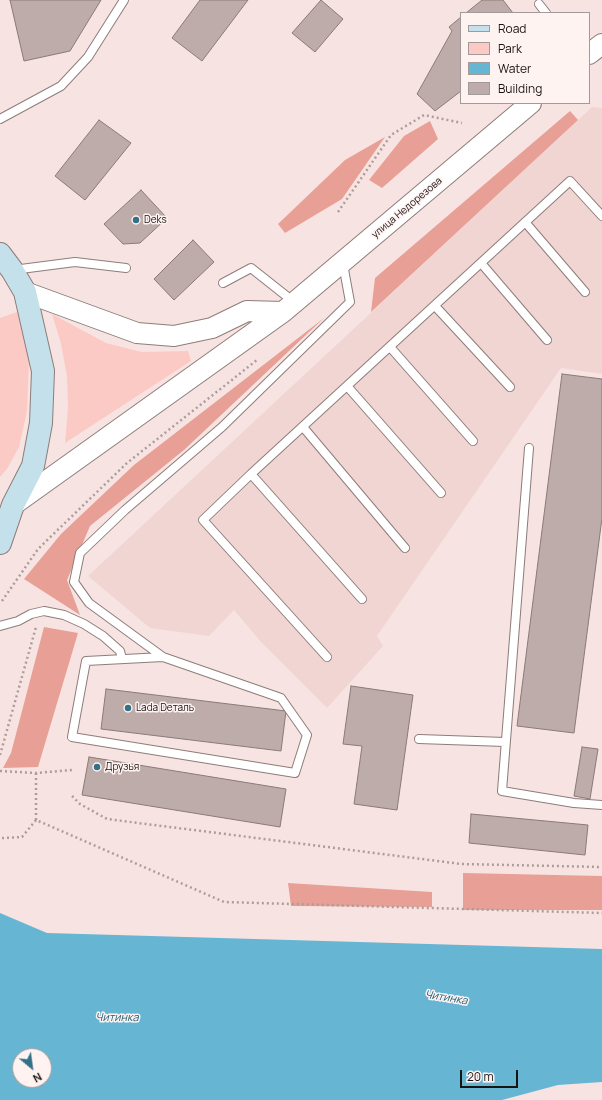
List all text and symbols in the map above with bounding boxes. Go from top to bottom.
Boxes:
legend [460,12,590,104]
text: Road [498,20,526,37]
text: Park [498,40,522,57]
text: Water [498,60,531,77]
text: Building [498,80,542,97]
street label: улица Недорезова [369,175,445,241]
place label: Deks [144,214,167,226]
marker: Deks [131,215,141,225]
place label: Lada Dеталь [136,702,194,714]
marker: Lada Dеталь [123,703,133,713]
place label: Друзья [105,761,139,773]
marker: Друзья [92,762,102,772]
water label: Читинка [424,988,468,1008]
water label: Читинка [95,1011,139,1025]
north arrow [12,1048,52,1088]
scale bar [462,1062,520,1088]
text: 20 m [467,1068,494,1085]
text: N [30,1070,45,1087]

